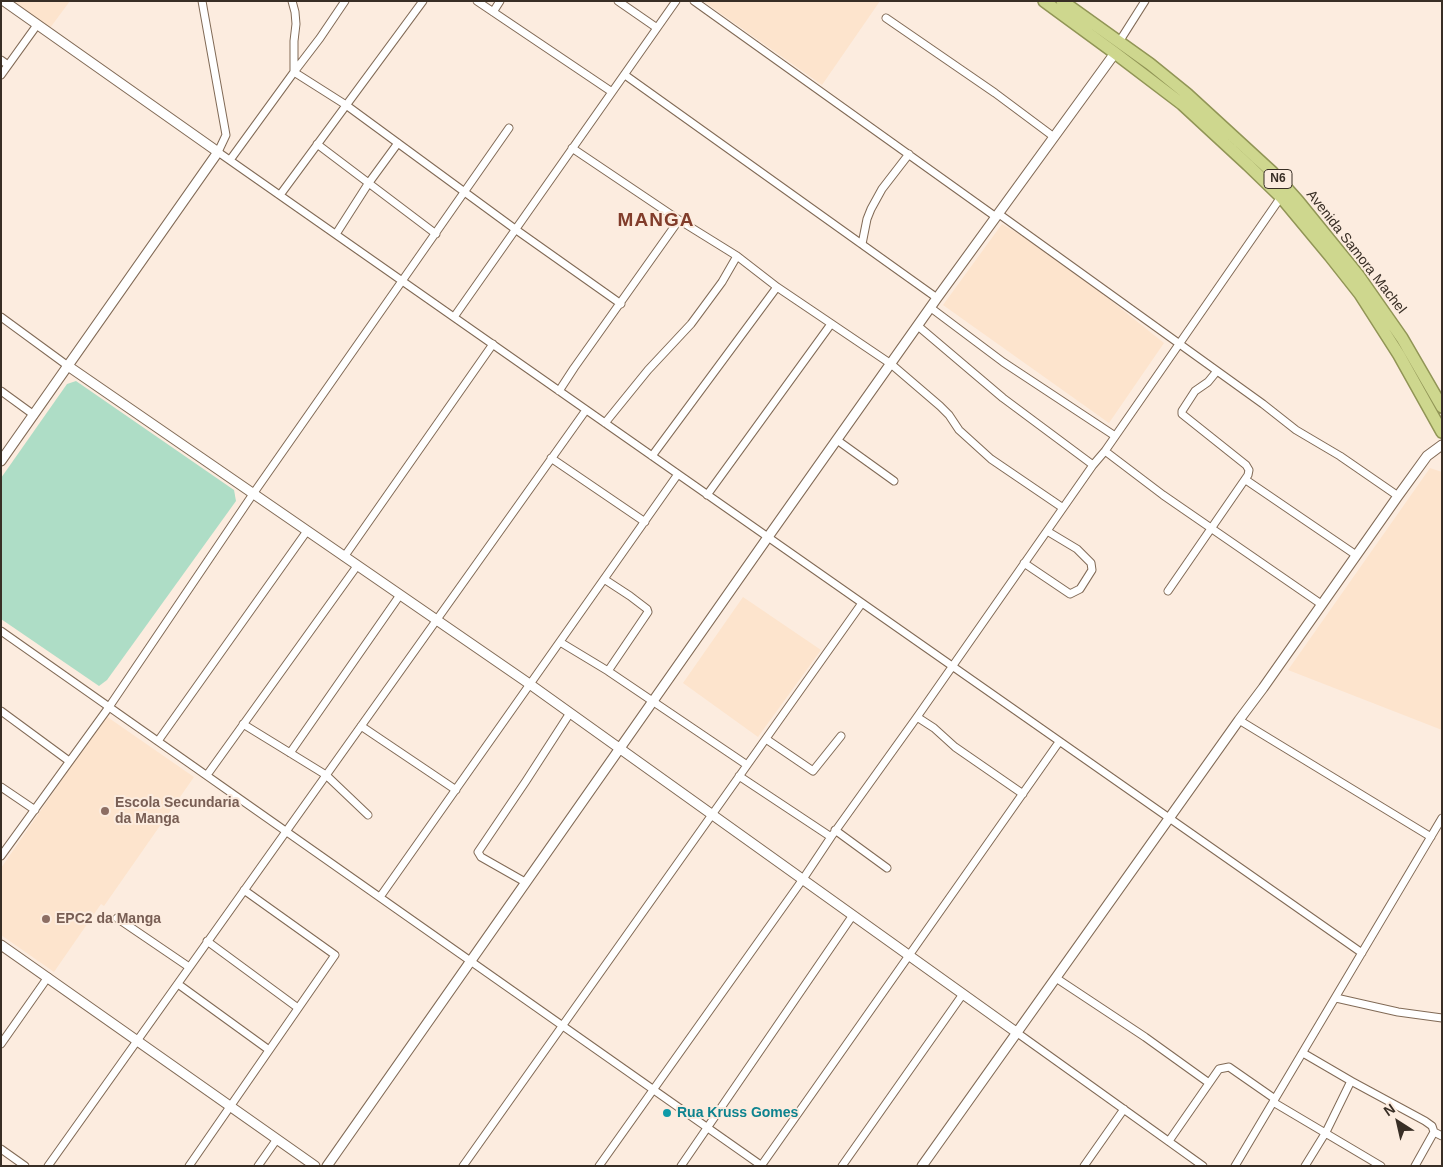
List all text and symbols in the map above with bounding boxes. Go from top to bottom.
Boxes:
road number: N6 [1264,170,1292,188]
street label: Avenida Samora Machel [1303,187,1409,317]
district label: MANGA [617,210,695,232]
place label: Escola Secundaria da Manga [115,795,240,828]
marker: Escola Secundaria da Manga [99,805,111,817]
place label: EPC2 da Manga [56,911,161,927]
marker: EPC2 da Manga [40,913,52,925]
north arrow [1373,1097,1423,1147]
text: N [1381,1100,1398,1119]
place label: Rua Kruss Gomes [677,1105,798,1121]
marker: Rua Kruss Gomes [661,1107,673,1119]

